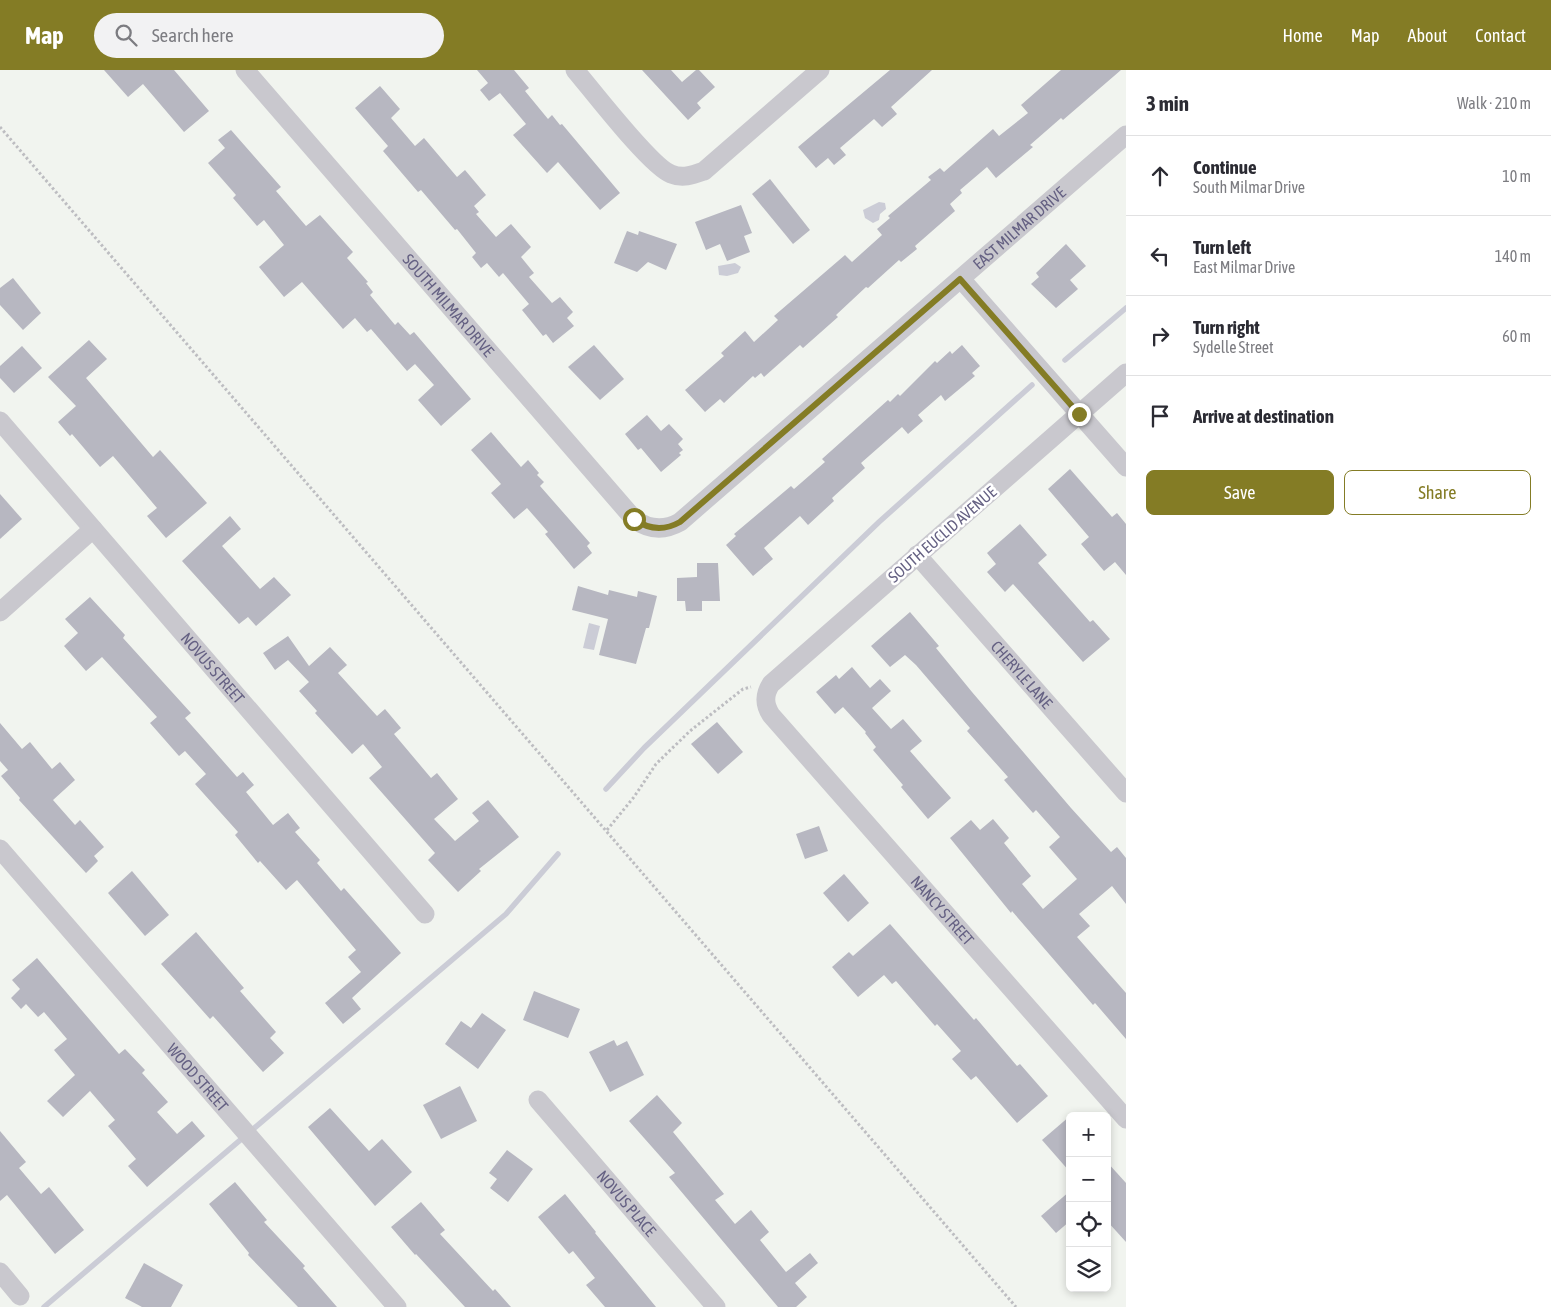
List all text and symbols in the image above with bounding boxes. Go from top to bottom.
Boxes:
search box [94,13,444,58]
icon: search [112,21,140,49]
text: Map [25,22,64,49]
text: Search here [152,24,234,46]
text: Home [1283,25,1323,46]
text: Map [1351,25,1380,46]
text: About [1408,25,1447,46]
text: Contact [1475,25,1526,46]
text: 3 min [1146,91,1189,115]
text: Walk · 210 m [1457,94,1531,112]
text: Continue [1193,156,1257,178]
icon: ahead [1146,162,1174,190]
text: 10 m [1502,167,1531,185]
text: South Milmar Drive [1193,178,1305,196]
street label: EAST MILMAR DRIVE [969,183,1069,273]
text: Turn left [1193,236,1251,258]
icon: left [1146,242,1174,270]
text: 140 m [1495,247,1531,265]
street label: SOUTH MILMAR DRIVE [399,250,498,360]
text: East Milmar Drive [1193,258,1295,276]
text: Turn right [1193,316,1260,338]
icon: right [1146,322,1174,350]
text: 60 m [1502,327,1531,345]
text: Sydelle Street [1193,338,1274,356]
icon: arrive [1146,402,1174,430]
route end [1068,403,1091,426]
text: Arrive at destination [1193,405,1334,427]
button: Save [1146,470,1334,515]
button: Share [1344,470,1531,515]
street label: SOUTH EUCLID AVENUE [884,482,1000,586]
route start [623,508,646,531]
street label: NOVUS STREET [178,629,248,707]
street label: CHERYLE LANE [987,637,1056,712]
street label: NANCY STREET [908,872,978,948]
street label: WOOD STREET [164,1040,232,1115]
map controls [1066,1112,1111,1292]
button: + [1066,1112,1111,1157]
button: − [1066,1157,1111,1202]
street label: NOVUS PLACE [594,1167,660,1240]
button: locate [1066,1202,1111,1247]
button: layers [1066,1247,1111,1292]

